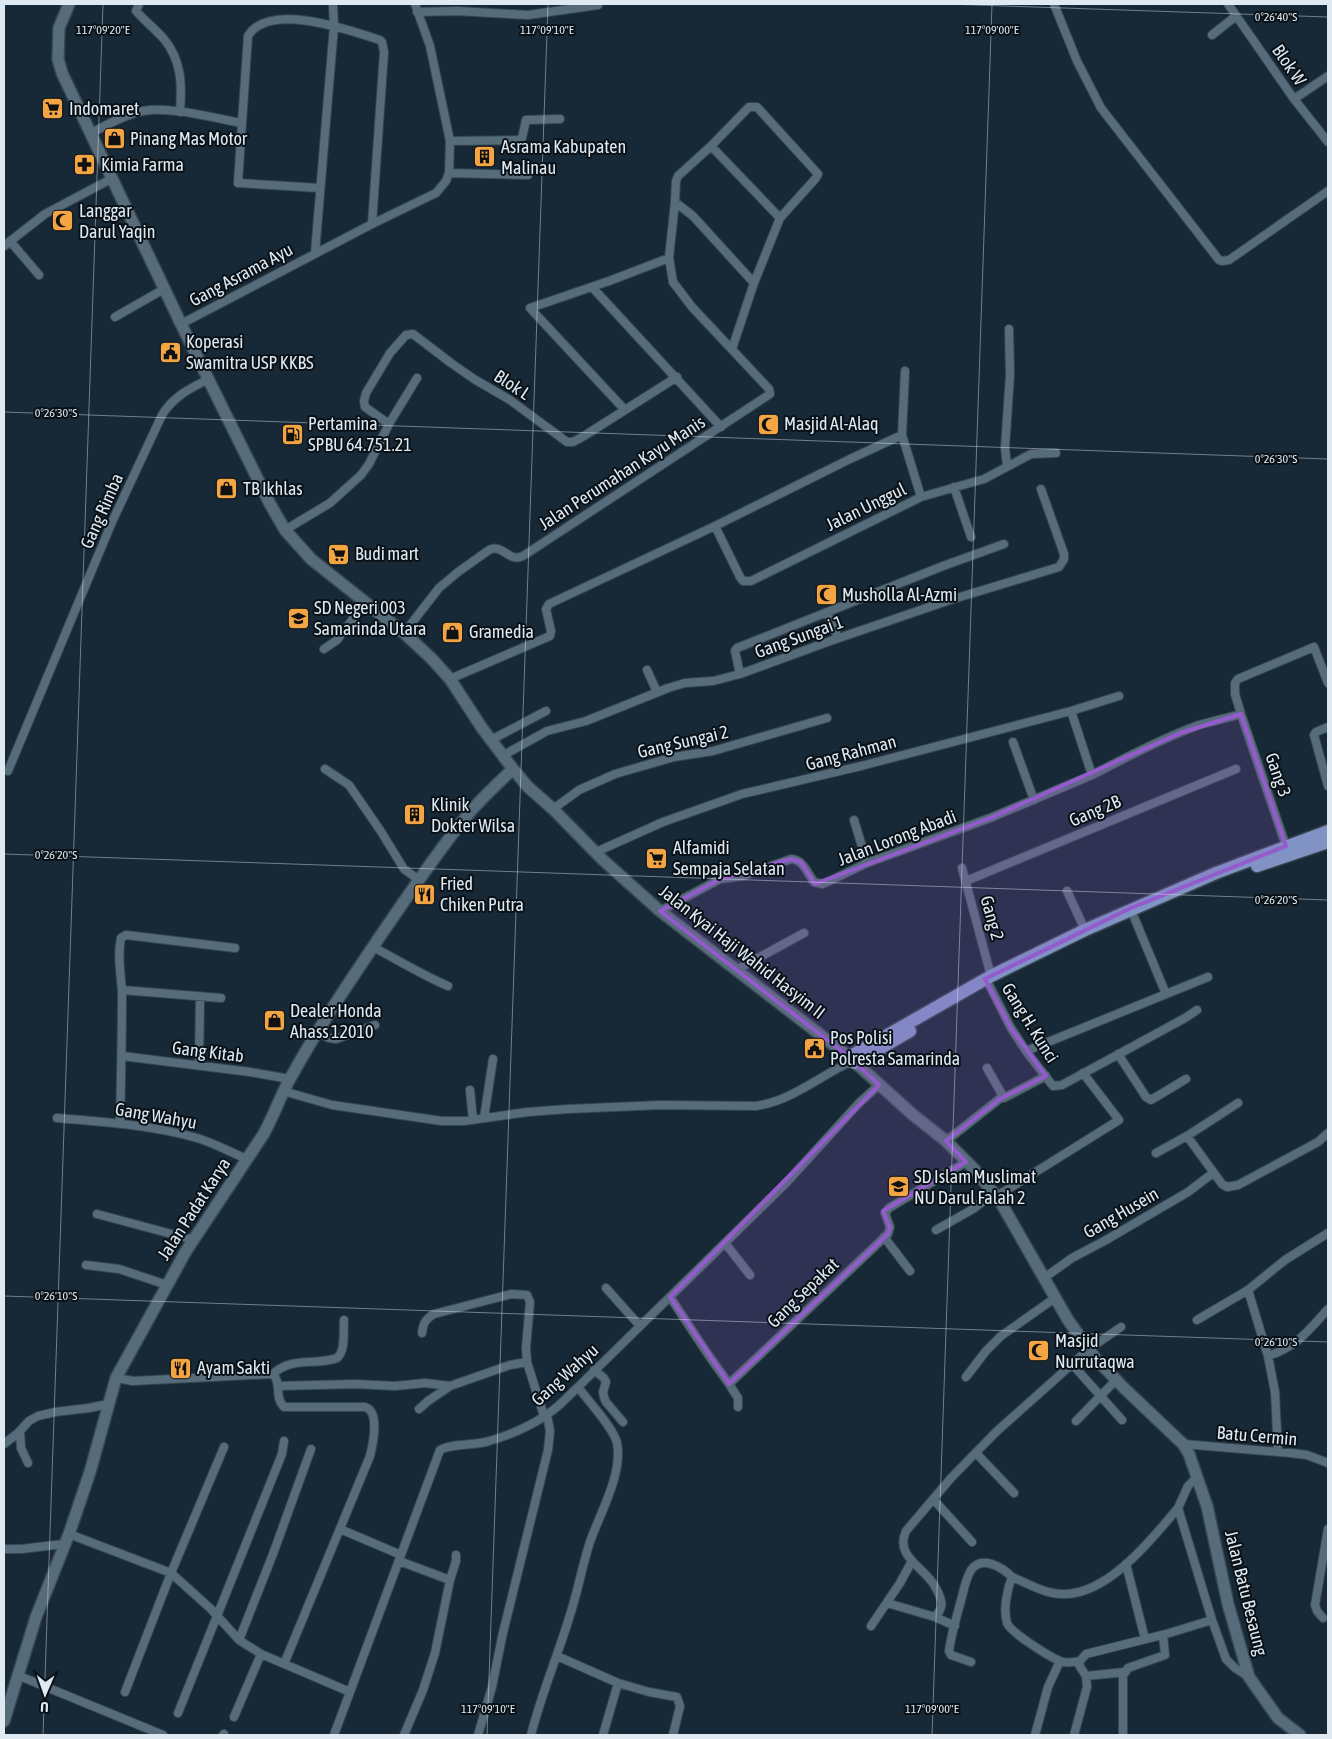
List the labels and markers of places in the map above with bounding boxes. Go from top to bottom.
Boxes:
supermarket icon: Indomaret [41,97,65,121]
place label: Indomaret [69,98,139,119]
shop icon: Pinang Mas Motor [102,127,126,151]
place label: Pinang Mas Motor [130,128,248,149]
place label: Asrama Kabupaten Malinau [501,136,626,178]
building icon: Asrama Kabupaten Malinau [473,145,497,169]
pharmacy icon: Kimia Farma [73,153,97,177]
place label: Kimia Farma [101,154,184,175]
place label: Langgar Darul Yaqin [79,200,155,242]
mosque icon: Langgar Darul Yaqin [51,209,75,233]
place label: Koperasi Swamitra USP KKBS [186,331,314,373]
public building icon: Koperasi Swamitra USP KKBS [158,340,182,364]
mosque icon: Masjid Al-Alaq [756,412,780,436]
place label: Pertamina SPBU 64.751.21 [308,413,412,455]
place label: Masjid Al-Alaq [784,413,879,434]
fuel station icon: Pertamina SPBU 64.751.21 [280,422,304,446]
shop icon: TB Ikhlas [215,477,239,501]
place label: TB Ikhlas [243,478,303,499]
supermarket icon: Budi mart [327,542,351,566]
place label: Budi mart [355,543,419,564]
mosque icon: Musholla Al-Azmi [814,583,838,607]
place label: Musholla Al-Azmi [842,584,957,605]
place label: SD Negeri 003 Samarinda Utara [314,597,426,639]
school or university icon: SD Negeri 003 Samarinda Utara [286,606,310,630]
shop icon: Gramedia [441,620,465,644]
place label: Gramedia [469,621,534,642]
place label: Klinik Dokter Wilsa [431,794,515,836]
building icon: Klinik Dokter Wilsa [403,803,427,827]
place label: Alfamidi Sempaja Selatan [673,837,785,879]
supermarket icon: Alfamidi Sempaja Selatan [645,846,669,870]
place label: Fried Chiken Putra [440,873,524,915]
restaurant icon: Fried Chiken Putra [412,882,436,906]
place label: Dealer Honda Ahass 12010 [290,1000,382,1042]
shop icon: Dealer Honda Ahass 12010 [262,1009,286,1033]
place label: Pos Polisi Polresta Samarinda [830,1027,960,1069]
public building icon: Pos Polisi Polresta Samarinda [802,1036,826,1060]
place label: SD Islam Muslimat NU Darul Falah 2 [914,1166,1036,1208]
school or university icon: SD Islam Muslimat NU Darul Falah 2 [886,1175,910,1199]
place label: Masjid Nurrutaqwa [1055,1330,1135,1372]
mosque icon: Masjid Nurrutaqwa [1027,1339,1051,1363]
restaurant icon: Ayam Sakti [169,1356,193,1380]
place label: Ayam Sakti [197,1357,270,1378]

